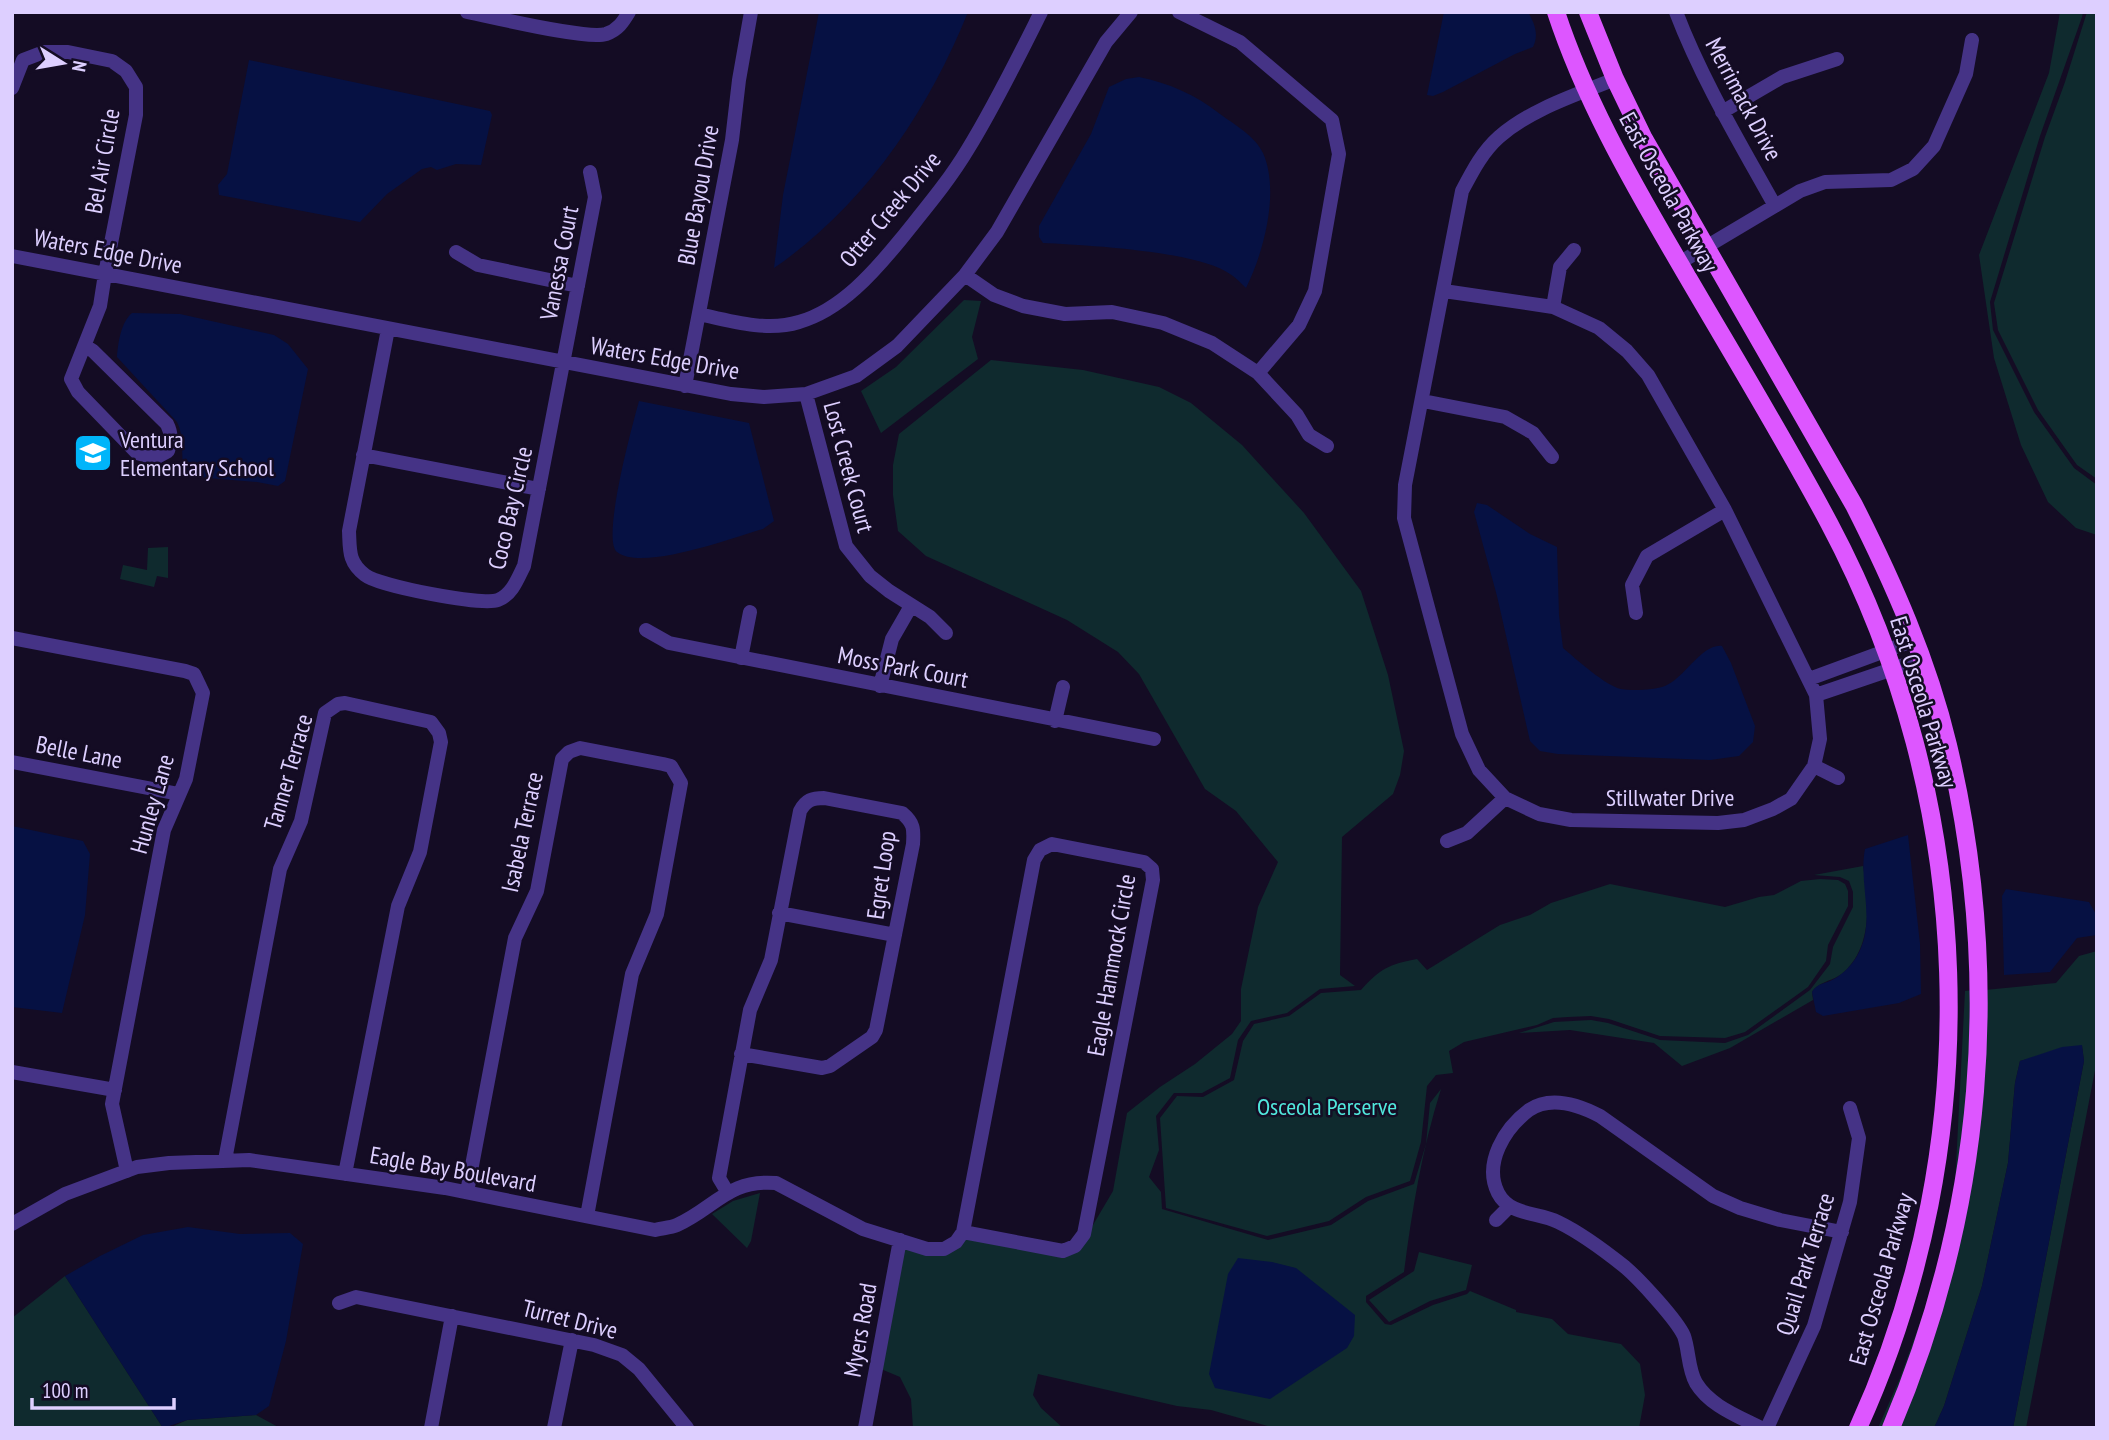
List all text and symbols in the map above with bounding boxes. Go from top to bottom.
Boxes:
north arrow [28,28,98,98]
street label: Merrimack Drive [1699,32,1789,166]
text: N [67,59,92,74]
street label: Bel Air Circle [78,106,126,216]
street label: East Osceola Parkway [1612,107,1726,277]
street label: Blue Bayou Drive [670,123,726,267]
street label: Otter Creek Drive [832,145,948,273]
street label: Vanessa Court [533,203,585,324]
street label: Waters Edge Drive [31,221,185,281]
street label: Waters Edge Drive [588,330,742,386]
street label: Lost Creek Court [817,398,881,536]
place label: Ventura Elementary School [119,424,274,483]
school or university icon: Ventura Elementary School [72,432,114,474]
street label: Coco Bay Circle [481,443,539,573]
street label: East Osceola Parkway [1883,612,1965,792]
street label: Moss Park Court [835,639,971,695]
street label: Tanner Terrace [257,710,319,834]
street label: Belle Lane [33,728,125,776]
street label: Hunley Lane [123,751,181,857]
street label: Isabela Terrace [494,769,550,895]
street label: Stillwater Drive [1606,782,1734,813]
street label: Egret Loop [859,829,903,921]
street label: Eagle Hammock Circle [1080,872,1142,1058]
park label: Osceola Perserve [1257,1091,1397,1122]
street label: Eagle Bay Boulevard [367,1139,539,1199]
street label: Quail Park Terrace [1769,1189,1841,1339]
street label: East Osceola Parkway [1842,1189,1920,1369]
street label: Myers Road [836,1281,884,1379]
street label: Turret Drive [519,1292,621,1346]
scale bar [32,1366,173,1410]
text: 100 m [42,1377,88,1404]

